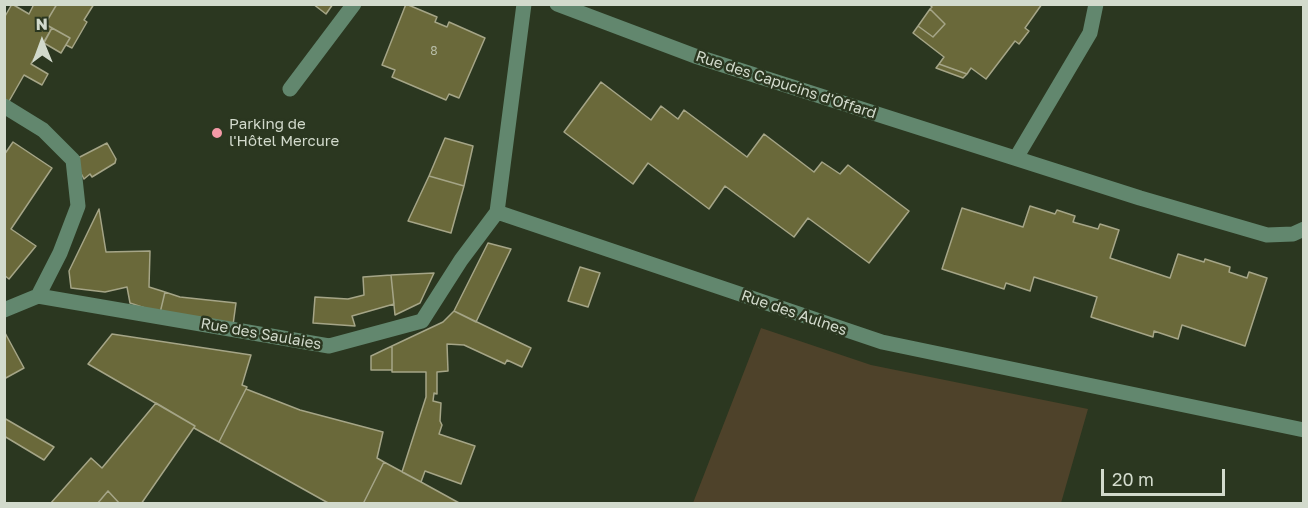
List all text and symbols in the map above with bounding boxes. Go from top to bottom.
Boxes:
north arrow [12,12,72,72]
text: N [35,14,48,34]
house number: 8 [430,44,438,58]
street label: Rue des Capucins d'Offard [693,47,879,123]
place label: Parking de l'Hôtel Mercure [229,115,339,150]
marker: Parking de l'Hôtel Mercure [210,126,224,140]
street label: Rue des Aulnes [739,286,849,340]
street label: Rue des Saulaies [199,315,323,353]
scale bar [1104,457,1228,495]
text: 20 m [1112,468,1154,490]

